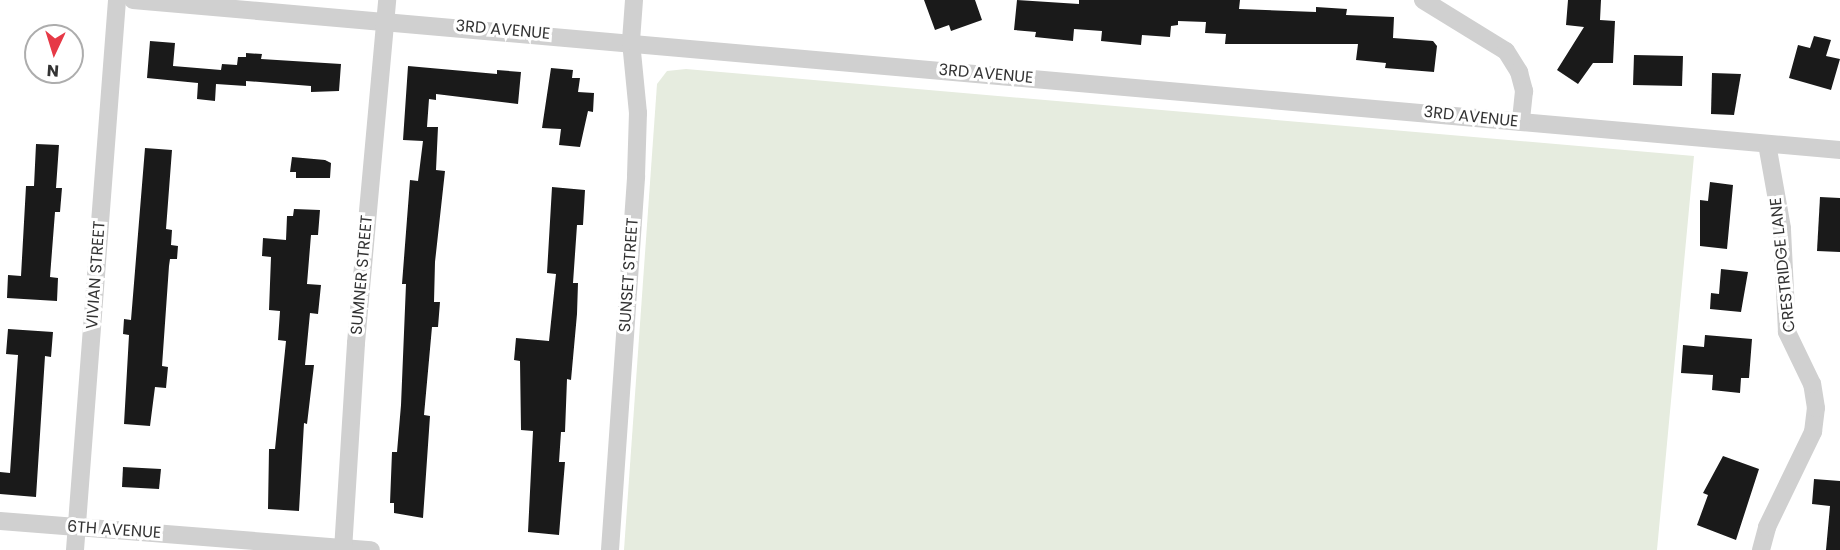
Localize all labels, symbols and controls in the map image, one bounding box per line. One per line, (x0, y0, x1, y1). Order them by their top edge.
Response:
street label: 3RD AVENUE (455, 16, 551, 44)
north arrow (24, 24, 84, 84)
text: N (46, 59, 60, 82)
street label: 3RD AVENUE (938, 60, 1034, 88)
street label: 3RD AVENUE (1423, 102, 1519, 132)
street label: CRESTRIDGE LANE (1766, 197, 1800, 333)
street label: SUMNER STREET (347, 214, 377, 336)
street label: SUNSET STREET (615, 217, 643, 333)
street label: VIVIAN STREET (83, 220, 109, 330)
street label: 6TH AVENUE (66, 517, 162, 543)

